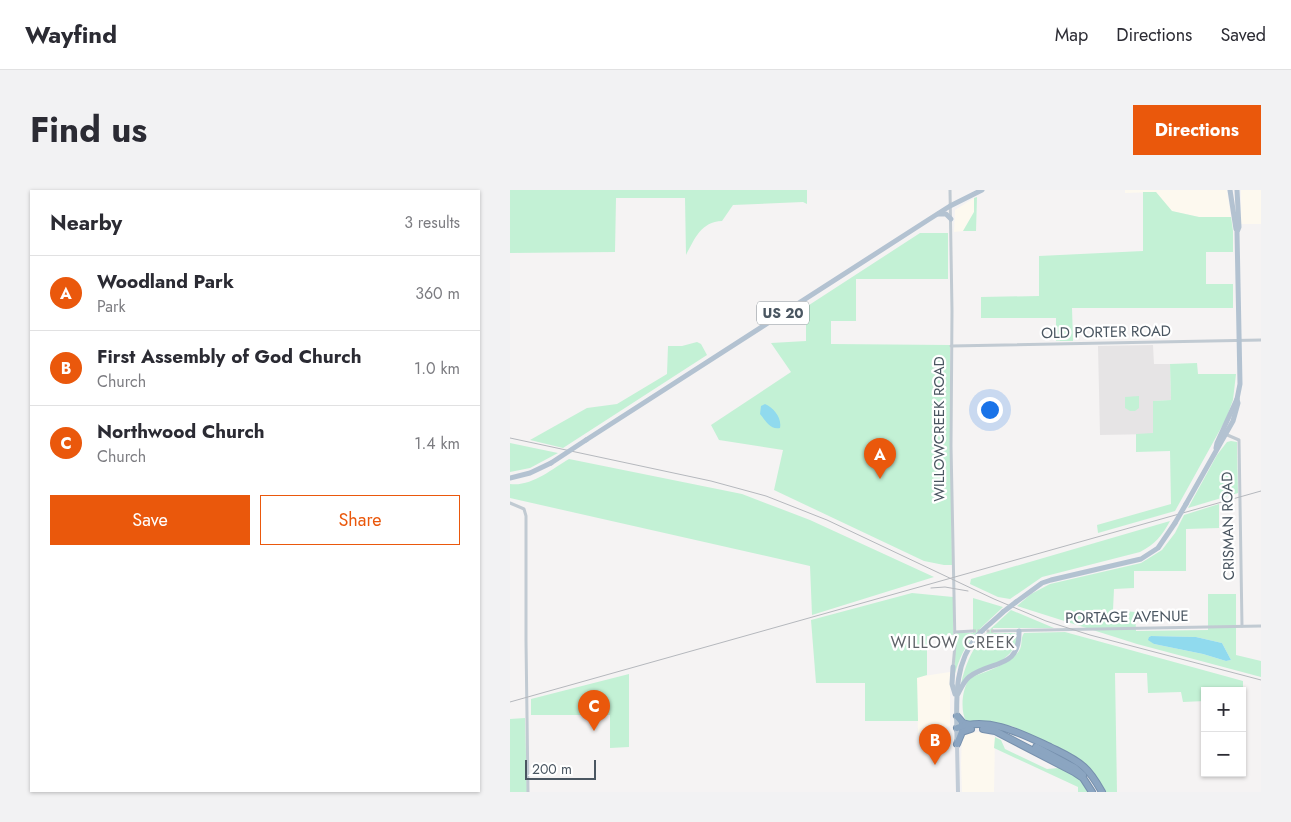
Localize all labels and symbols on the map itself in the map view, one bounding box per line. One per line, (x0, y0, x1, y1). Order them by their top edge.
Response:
road number: US 20 (757, 302, 809, 324)
street label: OLD PORTER ROAD (1041, 320, 1171, 344)
street label: WILLOWCREEK ROAD (928, 356, 950, 502)
your location (977, 397, 1003, 423)
pin: A (864, 438, 896, 479)
street label: CRISMAN ROAD (1216, 471, 1240, 581)
street label: PORTAGE AVENUE (1065, 605, 1189, 629)
district label: WILLOW CREEK (890, 631, 1016, 654)
pin: C (578, 690, 610, 731)
pin: B (919, 724, 951, 765)
scale bar (525, 757, 596, 780)

